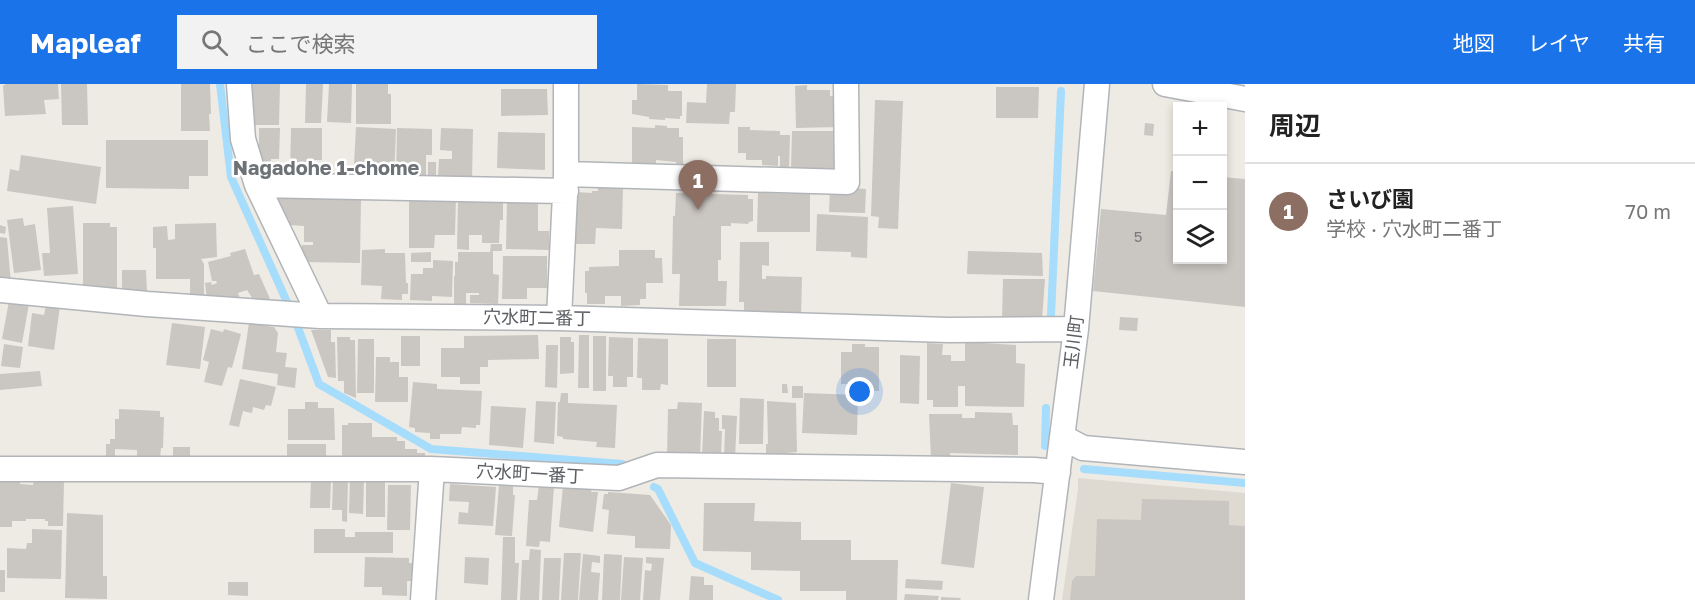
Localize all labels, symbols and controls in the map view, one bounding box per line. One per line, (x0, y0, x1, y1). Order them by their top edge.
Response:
search box (177, 15, 597, 69)
text: Mapleaf (30, 26, 141, 59)
icon: search (198, 26, 231, 59)
text: ここで検索 (246, 30, 356, 57)
text: 地図 (1453, 30, 1495, 56)
text: レイヤ (1528, 30, 1590, 56)
text: 共有 (1623, 30, 1665, 56)
map controls (1173, 102, 1227, 264)
button: + (1173, 102, 1227, 156)
text: 周辺 (1269, 110, 1321, 141)
district label: Nagadohe 1-chome (233, 155, 420, 179)
button: − (1173, 156, 1227, 210)
pin: 1 (678, 160, 718, 210)
text: さいび園 (1326, 185, 1414, 212)
text: 1 (1283, 199, 1294, 223)
text: 70 m (1625, 199, 1671, 223)
button: layers (1173, 210, 1227, 264)
text: 学校 · 穴水町二番丁 (1326, 216, 1502, 240)
house number: 5 (1134, 227, 1142, 245)
street label: 穴水町二番丁 (483, 305, 591, 329)
street label: 玉川町 (1059, 314, 1087, 370)
your location (845, 377, 874, 406)
street label: 穴水町一番丁 (476, 459, 585, 487)

